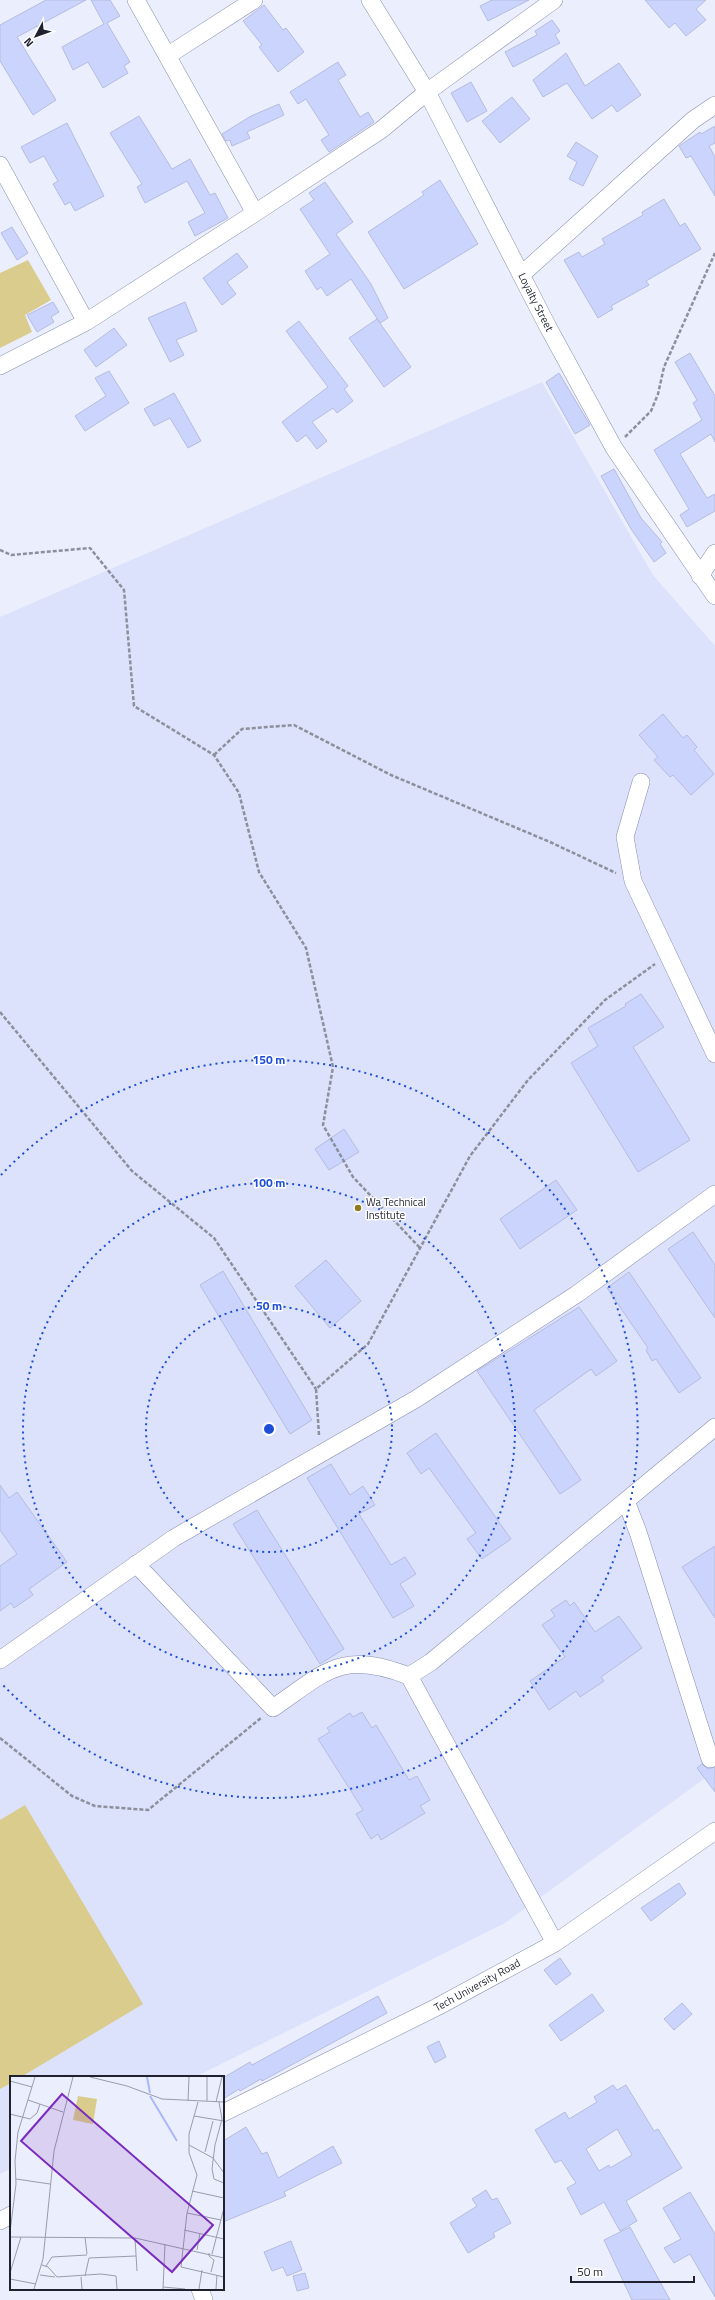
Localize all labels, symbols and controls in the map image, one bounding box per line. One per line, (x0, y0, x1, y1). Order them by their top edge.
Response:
north arrow (16, 16, 56, 56)
text: N (20, 34, 37, 51)
street label: Loyalty Street (514, 270, 558, 334)
text: 150 m (253, 1050, 285, 1069)
text: 100 m (253, 1173, 285, 1192)
place label: Wa Technical Institute (366, 1194, 426, 1223)
marker: Wa Technical Institute (353, 1203, 363, 1213)
text: 50 m (256, 1296, 282, 1315)
centre of rings (262, 1422, 276, 1436)
street label: Tech University Road (431, 1955, 523, 2015)
inset map (10, 2076, 224, 2290)
scale bar (571, 2258, 694, 2284)
text: 50 m (577, 2262, 603, 2281)

